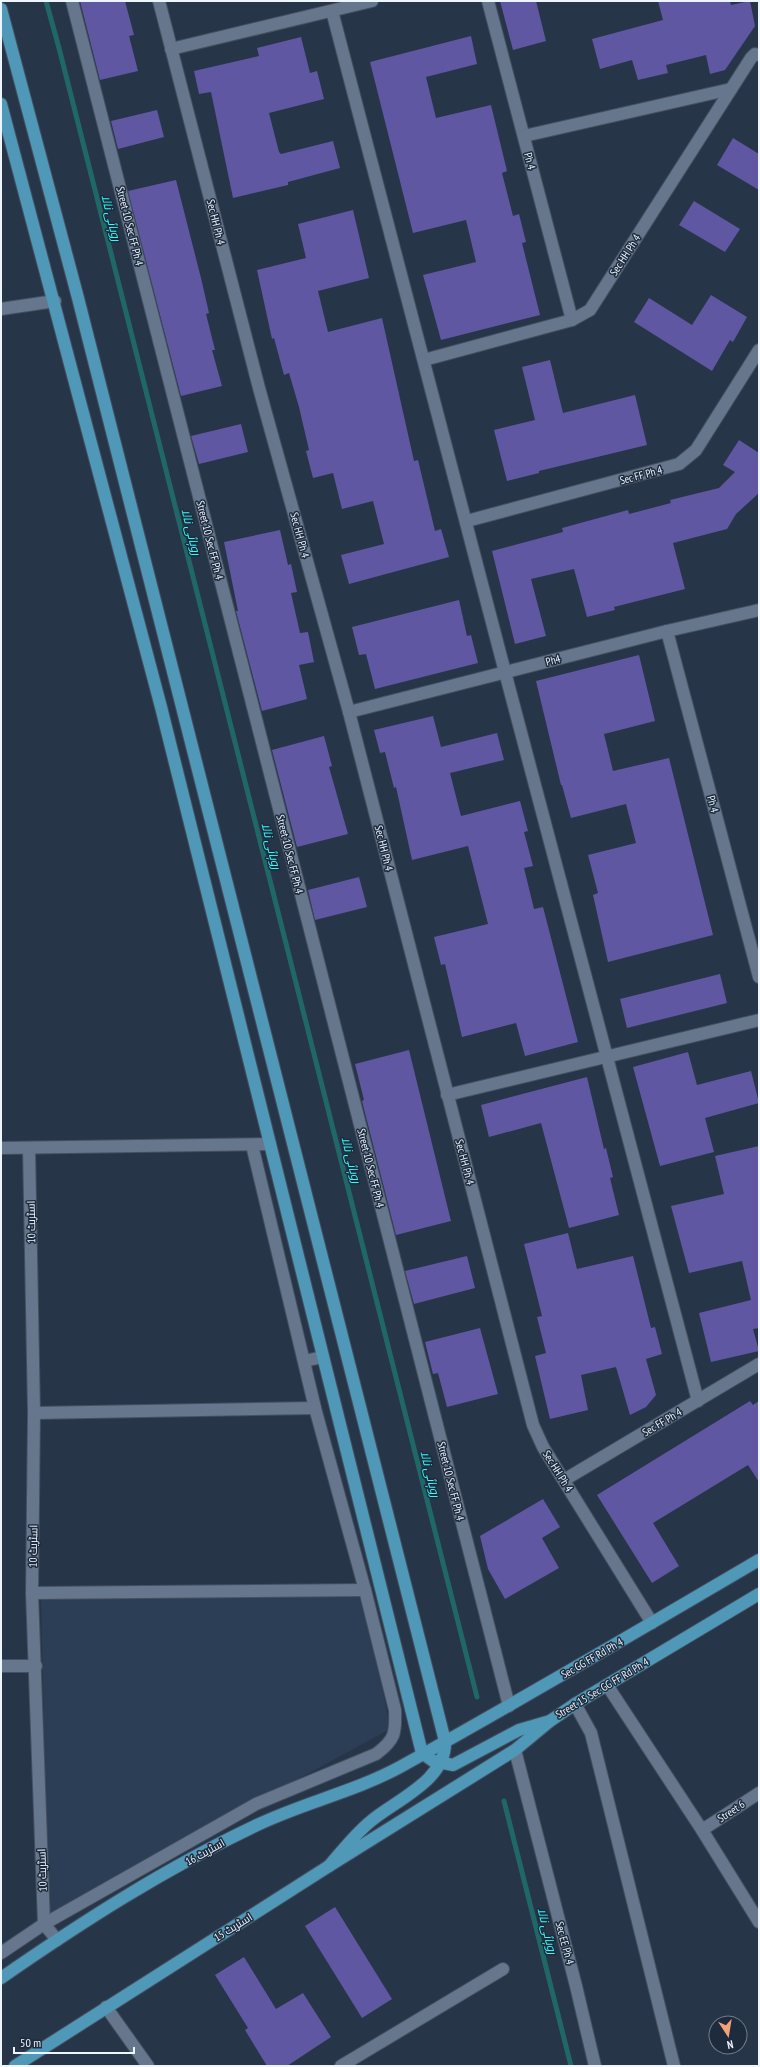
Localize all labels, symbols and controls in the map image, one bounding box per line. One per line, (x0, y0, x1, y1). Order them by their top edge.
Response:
street label: Ph 4 (521, 151, 539, 171)
street label: Street 10 Sec FF Ph 4 (113, 185, 147, 267)
water label: روہائی نالا (98, 193, 125, 244)
street label: Sec HH Ph 4 (204, 198, 228, 246)
street label: Sec HH Ph 4 (606, 232, 644, 278)
street label: Sec FF Ph 4 (618, 463, 664, 487)
street label: Street 10 Sec FF Ph 4 (193, 499, 227, 581)
water label: روہائی نالا (178, 507, 205, 558)
street label: Sec HH Ph 4 (287, 511, 313, 559)
street label: Ph4 (544, 651, 562, 669)
street label: Ph 4 (704, 794, 722, 814)
street label: Street 10 Sec FF Ph 4 (273, 813, 307, 895)
water label: روہائی نالا (258, 821, 285, 872)
street label: Sec HH Ph 4 (372, 824, 396, 872)
street label: Street 10 Sec FF Ph 4 (354, 1127, 388, 1209)
water label: روہائی نالا (338, 1135, 365, 1186)
street label: Sec HH Ph 4 (452, 1138, 478, 1186)
street label: اسٹریٹ 10 (24, 1200, 38, 1244)
street label: Sec FF Ph 4 (640, 1405, 684, 1439)
street label: Street 10 Sec FF Ph 4 (434, 1440, 468, 1522)
street label: Sec HH Ph 4 (540, 1448, 576, 1494)
water label: روہائی نالا (417, 1449, 444, 1500)
street label: اسٹریٹ 10 (26, 1524, 40, 1568)
street label: Sec GG FF Rd Ph 4 (559, 1635, 626, 1681)
street label: Street 15 Sec GG FF Rd Ph 4 (553, 1655, 651, 1721)
street label: Street 6 (715, 1797, 747, 1825)
street label: اسٹریٹ 16 (183, 1836, 227, 1868)
street label: اسٹریٹ 10 (34, 1848, 50, 1892)
water label: روہائی نالا (534, 1906, 561, 1957)
street label: اسٹریٹ 15 (211, 1910, 255, 1944)
street label: Sec EE Ph 4 (553, 1920, 577, 1966)
north arrow (708, 2015, 748, 2055)
scale bar (14, 2029, 134, 2055)
text: 50 m (20, 2035, 41, 2050)
text: N (726, 2037, 734, 2052)

